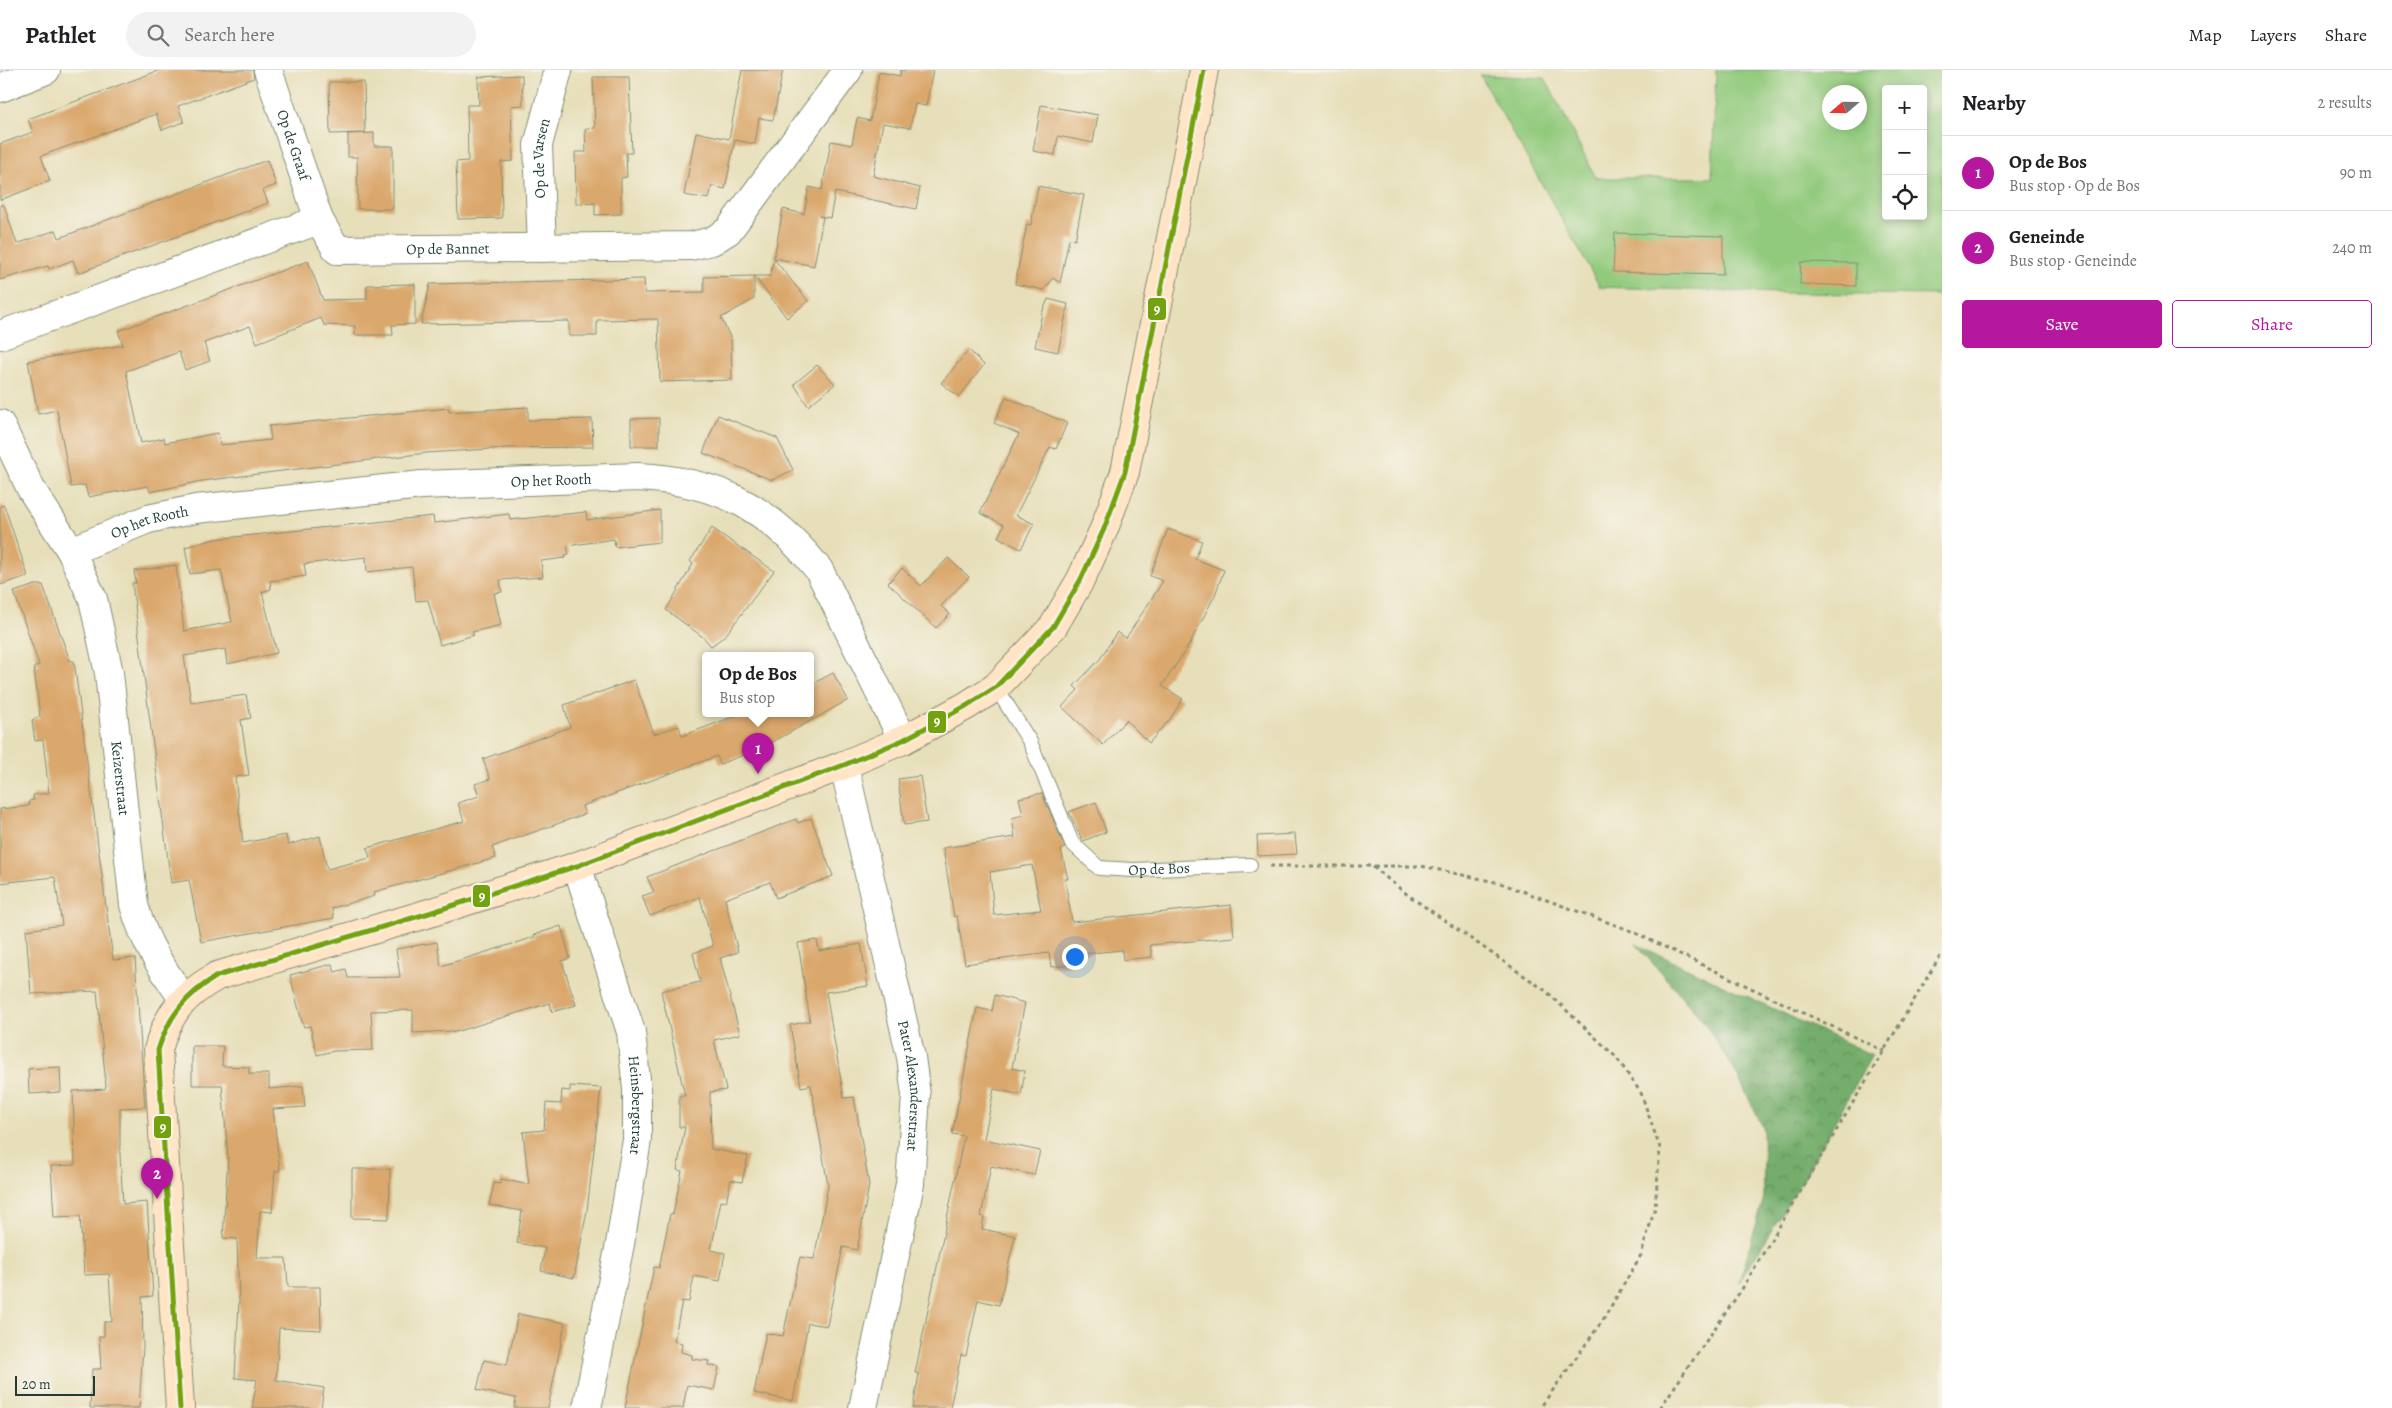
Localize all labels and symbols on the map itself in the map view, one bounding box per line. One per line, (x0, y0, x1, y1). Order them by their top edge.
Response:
north arrow (1822, 85, 1867, 130)
street label: Op de Graaf (272, 107, 315, 185)
street label: Op de Varsen (528, 116, 555, 199)
street label: Op de Bannet (406, 238, 490, 259)
line badge: 9 (1147, 297, 1167, 321)
text: 9 (1154, 300, 1161, 319)
street label: Op het Rooth (511, 469, 592, 492)
street label: Op het Rooth (107, 501, 190, 543)
line badge: 9 (927, 710, 947, 734)
text: 9 (934, 712, 941, 731)
pin: 1 (742, 733, 774, 774)
street label: Keizerstraat (106, 740, 134, 816)
street label: Op de Bos (1128, 858, 1190, 880)
line badge: 9 (472, 884, 491, 908)
text: 9 (479, 887, 486, 906)
your location (1062, 944, 1088, 970)
street label: Pater Alexanderstraat (893, 1018, 926, 1152)
street label: Heinsbergstraat (624, 1055, 647, 1156)
line badge: 9 (153, 1115, 172, 1139)
text: 9 (160, 1118, 167, 1137)
pin: 2 (141, 1158, 173, 1199)
scale bar (15, 1373, 95, 1396)

